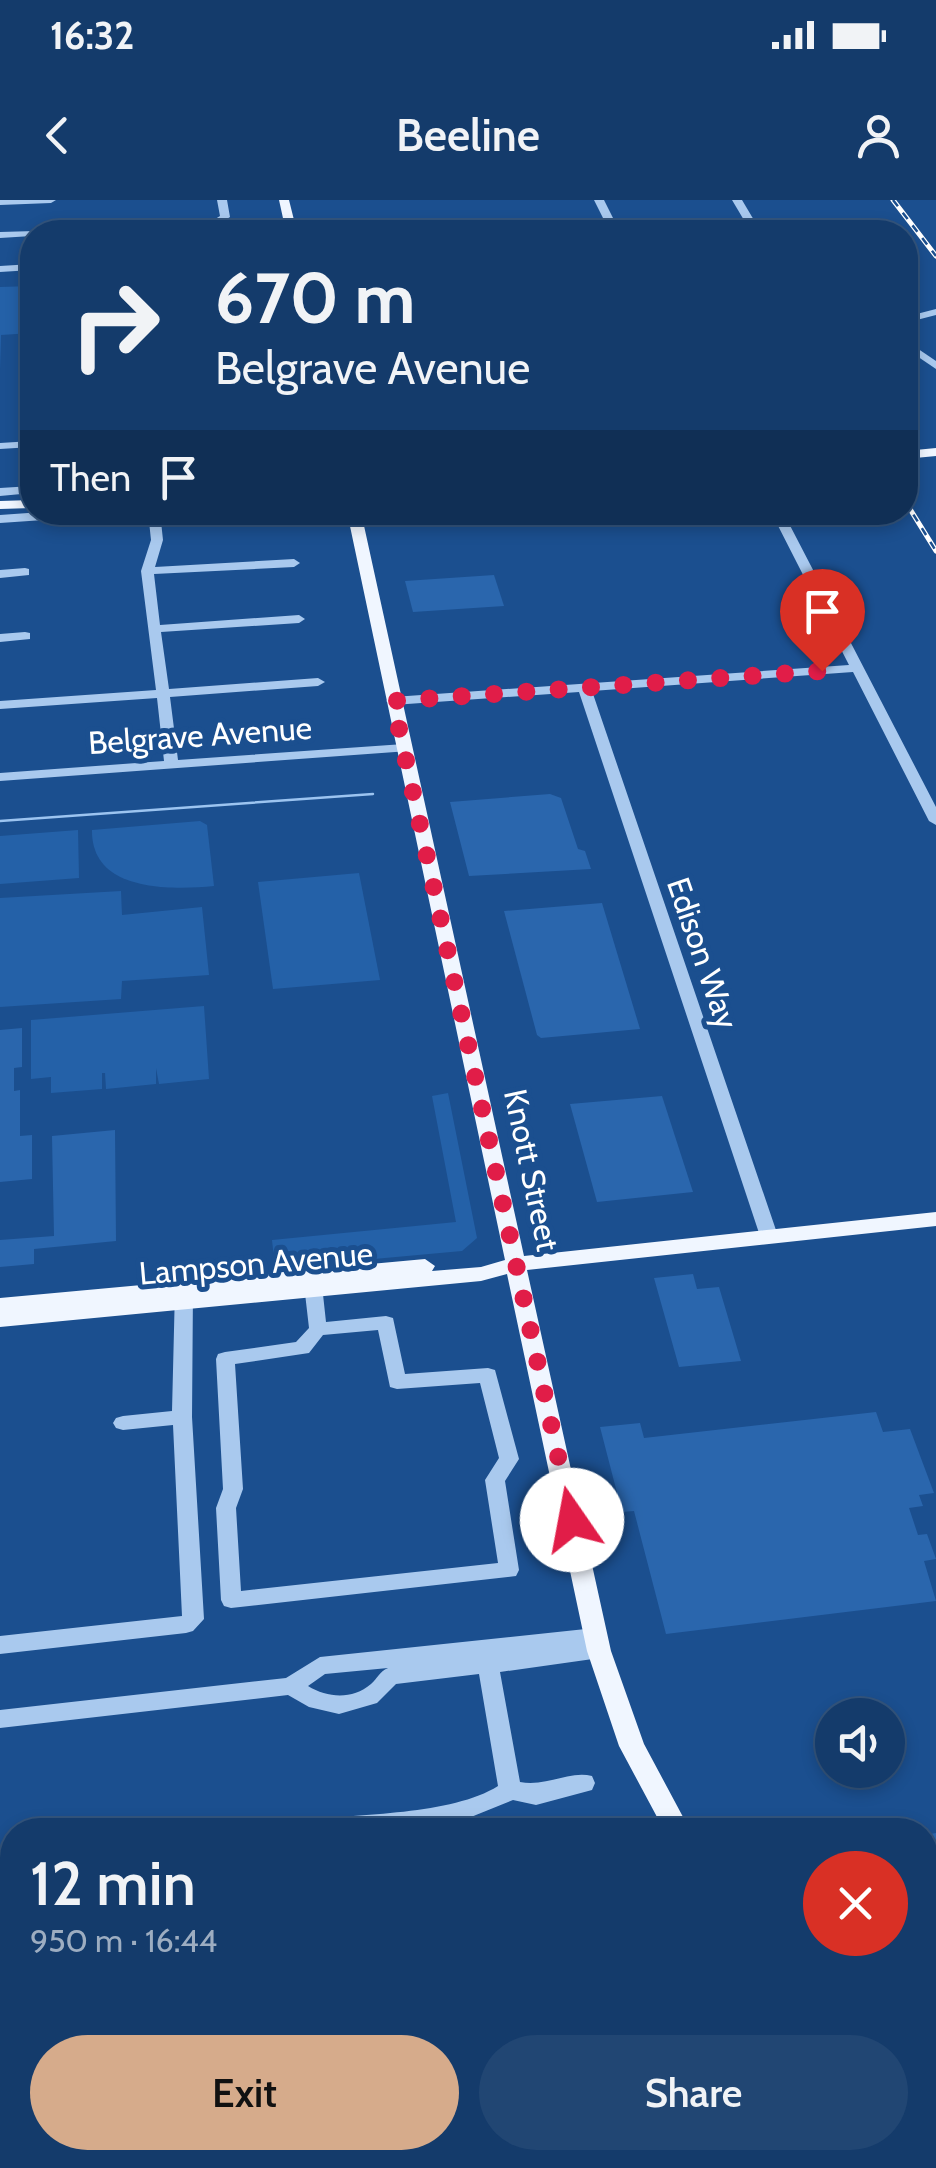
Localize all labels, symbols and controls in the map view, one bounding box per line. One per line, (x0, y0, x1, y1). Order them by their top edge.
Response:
text: 16:32 (50, 12, 134, 59)
icon: back (30, 108, 85, 163)
text: Beeline (396, 108, 540, 162)
icon: person (851, 108, 906, 163)
text: 670 m (215, 255, 415, 341)
icon: right (50, 260, 180, 390)
text: Belgrave Avenue (215, 341, 530, 395)
icon: arrive (151, 450, 206, 505)
text: Then (50, 454, 131, 501)
pin (780, 569, 865, 672)
icon: arrive (795, 584, 850, 639)
street label: Belgrave Avenue (87, 708, 313, 762)
street label: Edison Way (659, 872, 747, 1034)
street label: Knott Street (496, 1086, 568, 1255)
street label: Lampson Avenue (137, 1233, 375, 1293)
position arrow (520, 1468, 624, 1572)
map controls (815, 1698, 905, 1788)
button: sound (815, 1698, 905, 1788)
text: 12 min (30, 1847, 196, 1920)
button: close (803, 1851, 908, 1956)
text: 950 m · 16:44 (30, 1921, 217, 1960)
button: Exit (30, 2035, 459, 2150)
button: Share (479, 2035, 908, 2150)

